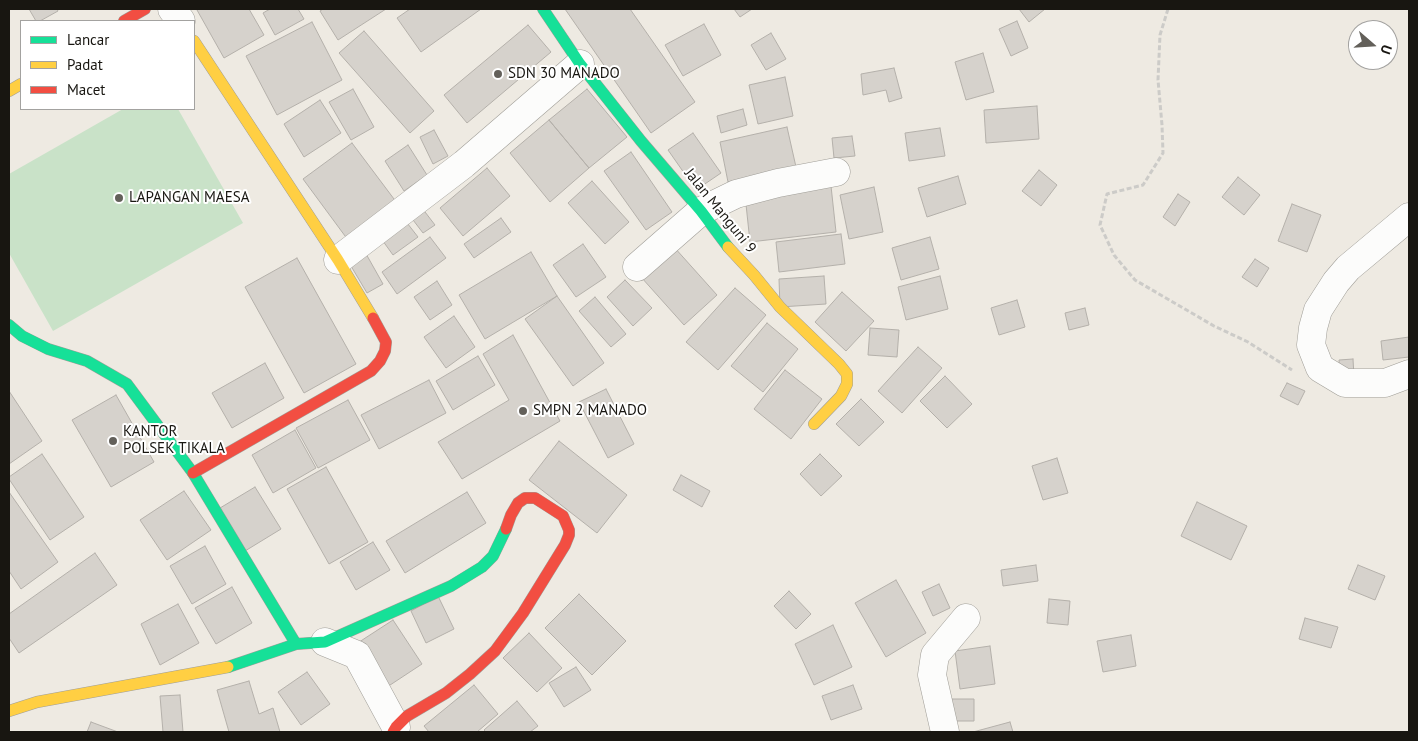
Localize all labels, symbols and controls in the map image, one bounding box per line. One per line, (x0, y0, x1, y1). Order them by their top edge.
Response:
legend (20, 20, 195, 110)
north arrow (1348, 20, 1398, 70)
text: Lancar (67, 30, 109, 49)
text: U (1376, 42, 1396, 57)
text: Padat (67, 55, 103, 74)
place label: SDN 30 MANADO (508, 65, 620, 83)
marker: SDN 30 MANADO (492, 68, 504, 80)
text: Macet (67, 80, 105, 99)
street label: Jalan Manguni 9 (680, 165, 760, 257)
place label: LAPANGAN MAESA (129, 189, 249, 207)
marker: LAPANGAN MAESA (113, 192, 125, 204)
place label: SMPN 2 MANADO (533, 402, 647, 420)
marker: SMPN 2 MANADO (517, 405, 529, 417)
place label: KANTOR POLSEK TIKALA (123, 423, 225, 458)
marker: KANTOR POLSEK TIKALA (107, 435, 119, 447)

